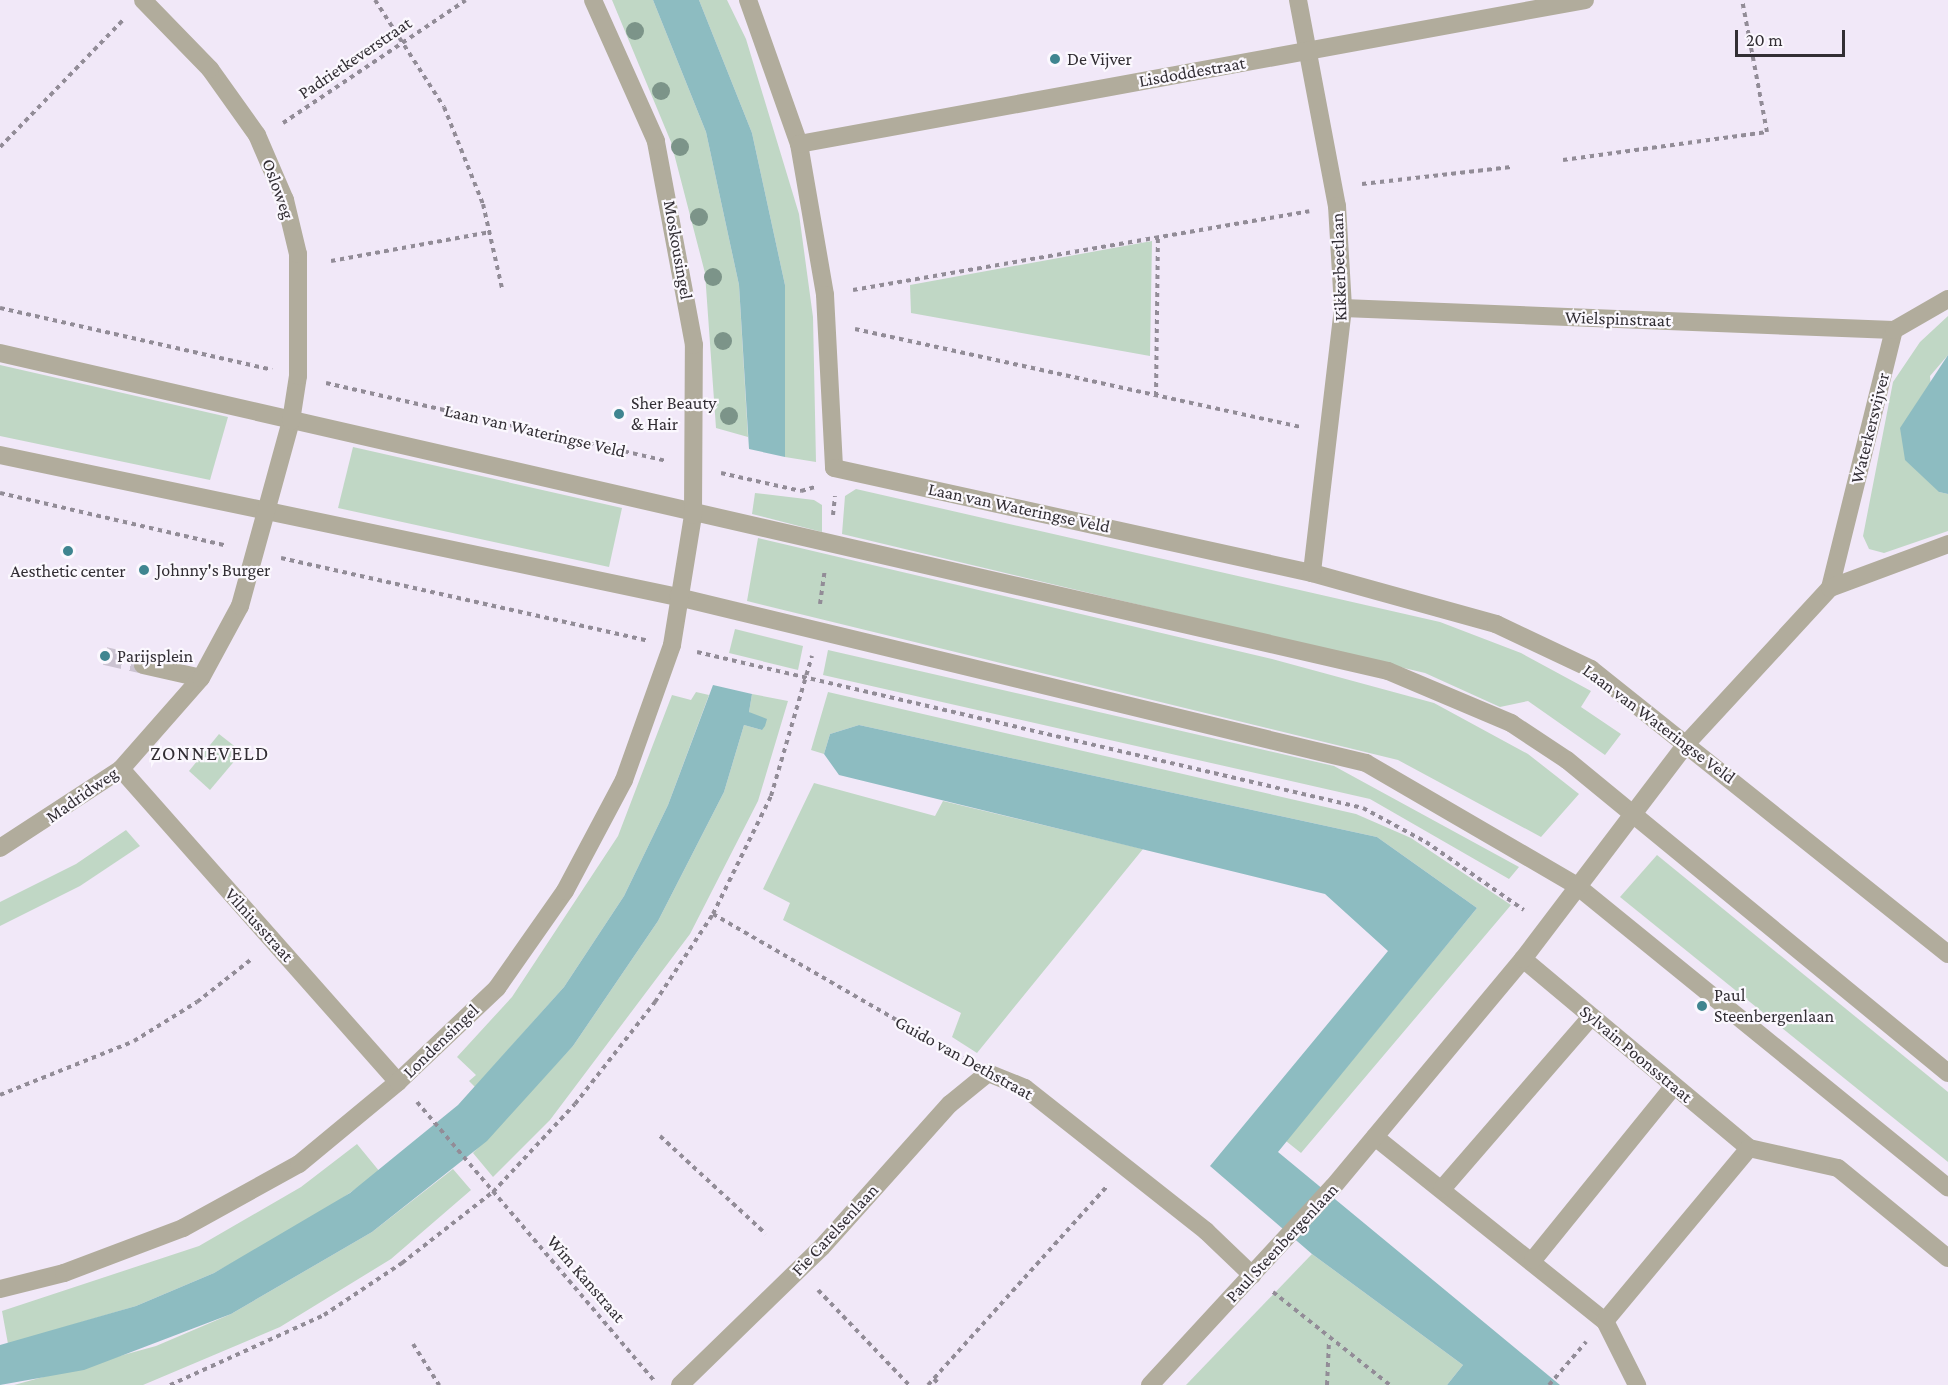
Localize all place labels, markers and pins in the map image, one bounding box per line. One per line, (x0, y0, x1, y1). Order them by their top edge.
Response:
place label: De Vijver (1067, 48, 1132, 70)
marker: De Vijver (1048, 52, 1062, 66)
place label: Sher Beauty & Hair (631, 393, 717, 436)
marker: Sher Beauty & Hair (612, 407, 626, 421)
marker: Aesthetic center (61, 544, 75, 558)
place label: Johnny's Burger (156, 559, 270, 581)
place label: Aesthetic center (10, 560, 126, 582)
marker: Johnny's Burger (137, 563, 151, 577)
place label: Parijsplein (117, 645, 193, 667)
marker: Parijsplein (98, 649, 112, 663)
place label: Paul Steenbergenlaan (1714, 985, 1834, 1028)
marker: Paul Steenbergenlaan (1695, 999, 1709, 1013)

